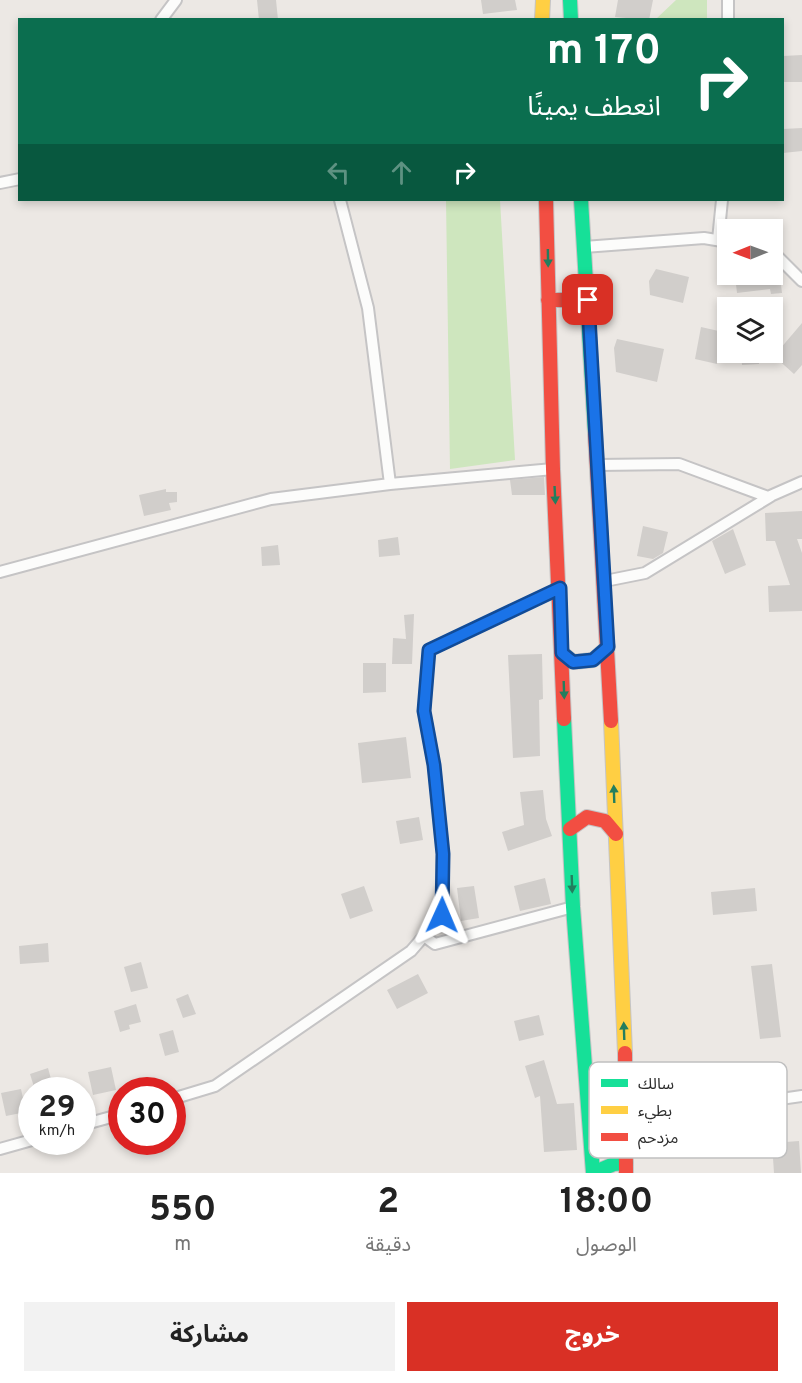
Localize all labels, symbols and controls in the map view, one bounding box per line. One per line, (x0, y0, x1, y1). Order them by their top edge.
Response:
text: 170 m (547, 26, 661, 79)
icon: right (682, 42, 760, 120)
text: انعطف يمينًا (527, 91, 661, 125)
icon: left (322, 156, 355, 189)
icon: ahead (385, 156, 418, 189)
icon: right (448, 156, 481, 189)
north arrow (717, 219, 783, 285)
map controls (717, 219, 783, 363)
one-way arrow (544, 248, 553, 267)
pin (562, 274, 613, 325)
icon: arrive (571, 283, 604, 316)
button: layers (717, 297, 783, 363)
one-way arrow (550, 485, 559, 504)
one-way arrow (559, 680, 568, 699)
one-way arrow (610, 784, 619, 803)
one-way arrow (568, 875, 577, 894)
position arrow (410, 883, 474, 947)
one-way arrow (620, 1021, 629, 1040)
legend (589, 1062, 787, 1158)
text: سالك (638, 1075, 674, 1095)
speed limit sign: 30 (108, 1077, 186, 1155)
text: 29 (39, 1090, 75, 1127)
text: بطيء (638, 1102, 672, 1123)
text: km/h (39, 1122, 75, 1141)
text: مزدحم (638, 1129, 678, 1150)
text: 2 (377, 1180, 399, 1226)
text: 18:00 (560, 1180, 653, 1226)
text: 550 (149, 1188, 217, 1234)
text: m (174, 1232, 191, 1258)
text: دقيقة (365, 1233, 411, 1259)
text: الوصول (576, 1233, 637, 1259)
button: مشاركة (24, 1302, 395, 1371)
button: خروج (407, 1302, 778, 1371)

